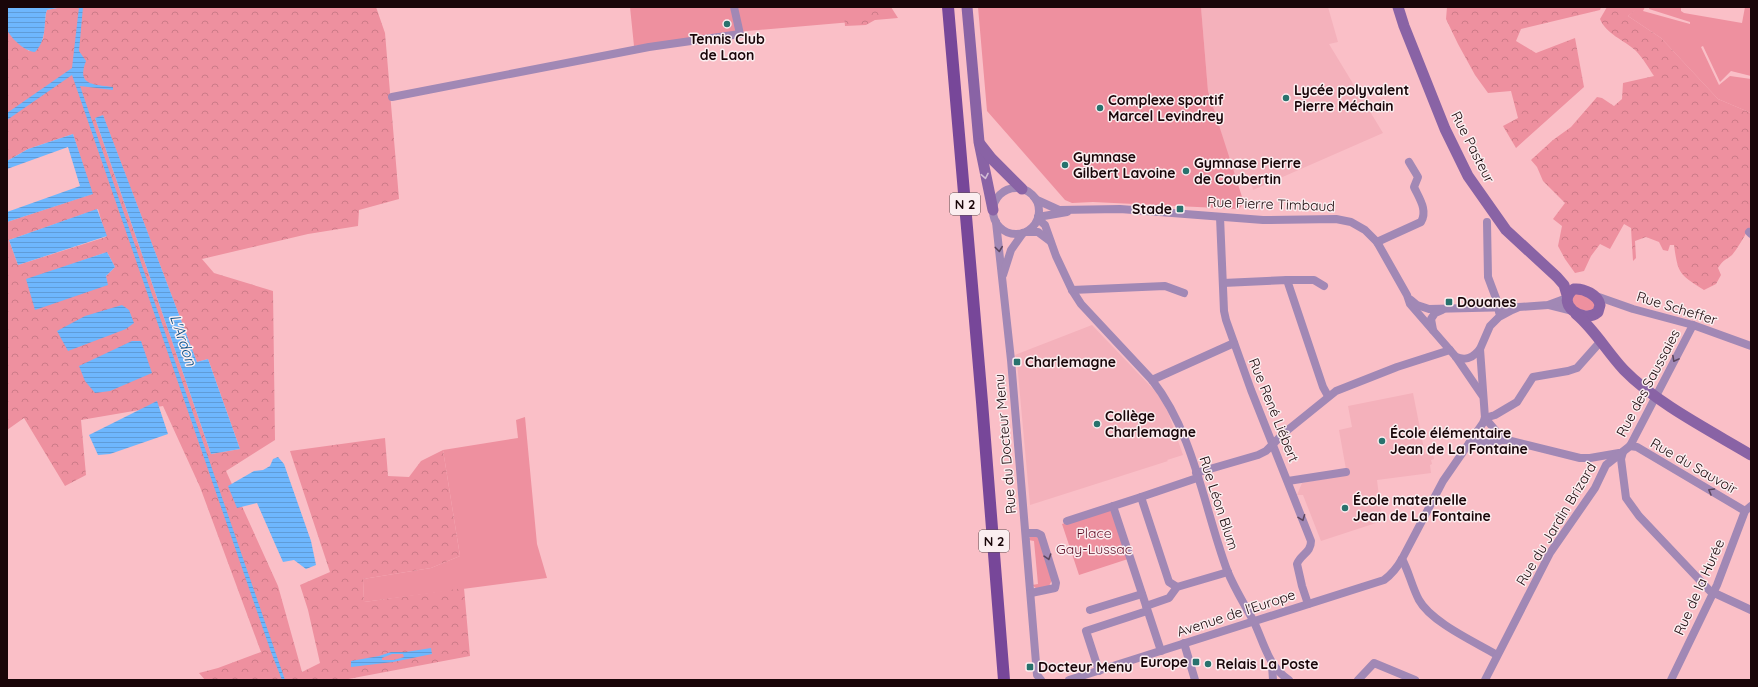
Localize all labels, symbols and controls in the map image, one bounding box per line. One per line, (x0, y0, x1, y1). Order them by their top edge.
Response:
marker: Tennis Club de Laon (722, 19, 732, 29)
place label: Tennis Club de Laon (689, 30, 765, 64)
place label: Lycée polyvalent Pierre Méchain (1294, 81, 1410, 115)
place label: Complexe sportif Marcel Levindrey (1108, 91, 1224, 125)
marker: Lycée polyvalent Pierre Méchain (1281, 93, 1291, 103)
marker: Complexe sportif Marcel Levindrey (1095, 103, 1105, 113)
street label: Rue Pasteur (1447, 108, 1499, 186)
place label: Gymnase Gilbert Lavoine (1073, 148, 1176, 182)
place label: Gymnase Pierre de Coubertin (1194, 154, 1301, 188)
marker: Gymnase Gilbert Lavoine (1060, 160, 1070, 170)
marker: Gymnase Pierre de Coubertin (1181, 166, 1191, 176)
one-way arrow (981, 173, 989, 180)
road number: N 2 (950, 193, 980, 215)
street label: Rue Pierre Timbaud (1207, 193, 1335, 215)
place label: Stade (1132, 200, 1172, 218)
marker: Stade (1175, 204, 1185, 214)
one-way arrow (994, 246, 1003, 252)
street label: Rue Scheffer (1635, 287, 1720, 329)
place label: Douanes (1457, 293, 1516, 311)
marker: Douanes (1444, 297, 1454, 307)
water label: L'Ardon (166, 312, 201, 368)
street label: Rue des Saussaies (1612, 326, 1684, 440)
place label: Charlemagne (1025, 353, 1116, 371)
street label: Rue René Liébert (1245, 355, 1303, 465)
one-way arrow (1672, 355, 1680, 363)
marker: Charlemagne (1012, 357, 1022, 367)
street label: Rue du Docteur Menu (990, 373, 1020, 515)
place label: Collège Charlemagne (1105, 407, 1196, 441)
marker: Collège Charlemagne (1092, 419, 1102, 429)
place label: École élémentaire Jean de La Fontaine (1390, 424, 1528, 458)
street label: Rue du Sauvoir (1647, 434, 1741, 499)
marker: École élémentaire Jean de La Fontaine (1377, 436, 1387, 446)
street label: Rue Léon Blum (1195, 454, 1243, 552)
street label: Rue du Jardin Brizard (1512, 459, 1600, 589)
one-way arrow (1708, 489, 1715, 496)
place label: École maternelle Jean de La Fontaine (1353, 491, 1491, 525)
marker: École maternelle Jean de La Fontaine (1340, 503, 1350, 513)
one-way arrow (1298, 514, 1306, 521)
park label: Place Gay-Lussac (1056, 524, 1132, 558)
road number: N 2 (979, 530, 1009, 552)
street label: Rue de la Hurée (1670, 536, 1728, 638)
one-way arrow (1043, 554, 1052, 561)
street label: Avenue de l'Europe (1174, 585, 1298, 641)
place label: Europe (1140, 653, 1188, 671)
place label: Relais La Poste (1216, 655, 1319, 673)
marker: Europe (1191, 657, 1201, 667)
place label: Docteur Menu (1038, 658, 1133, 676)
marker: Relais La Poste (1203, 659, 1213, 669)
marker: Docteur Menu (1025, 662, 1035, 672)

